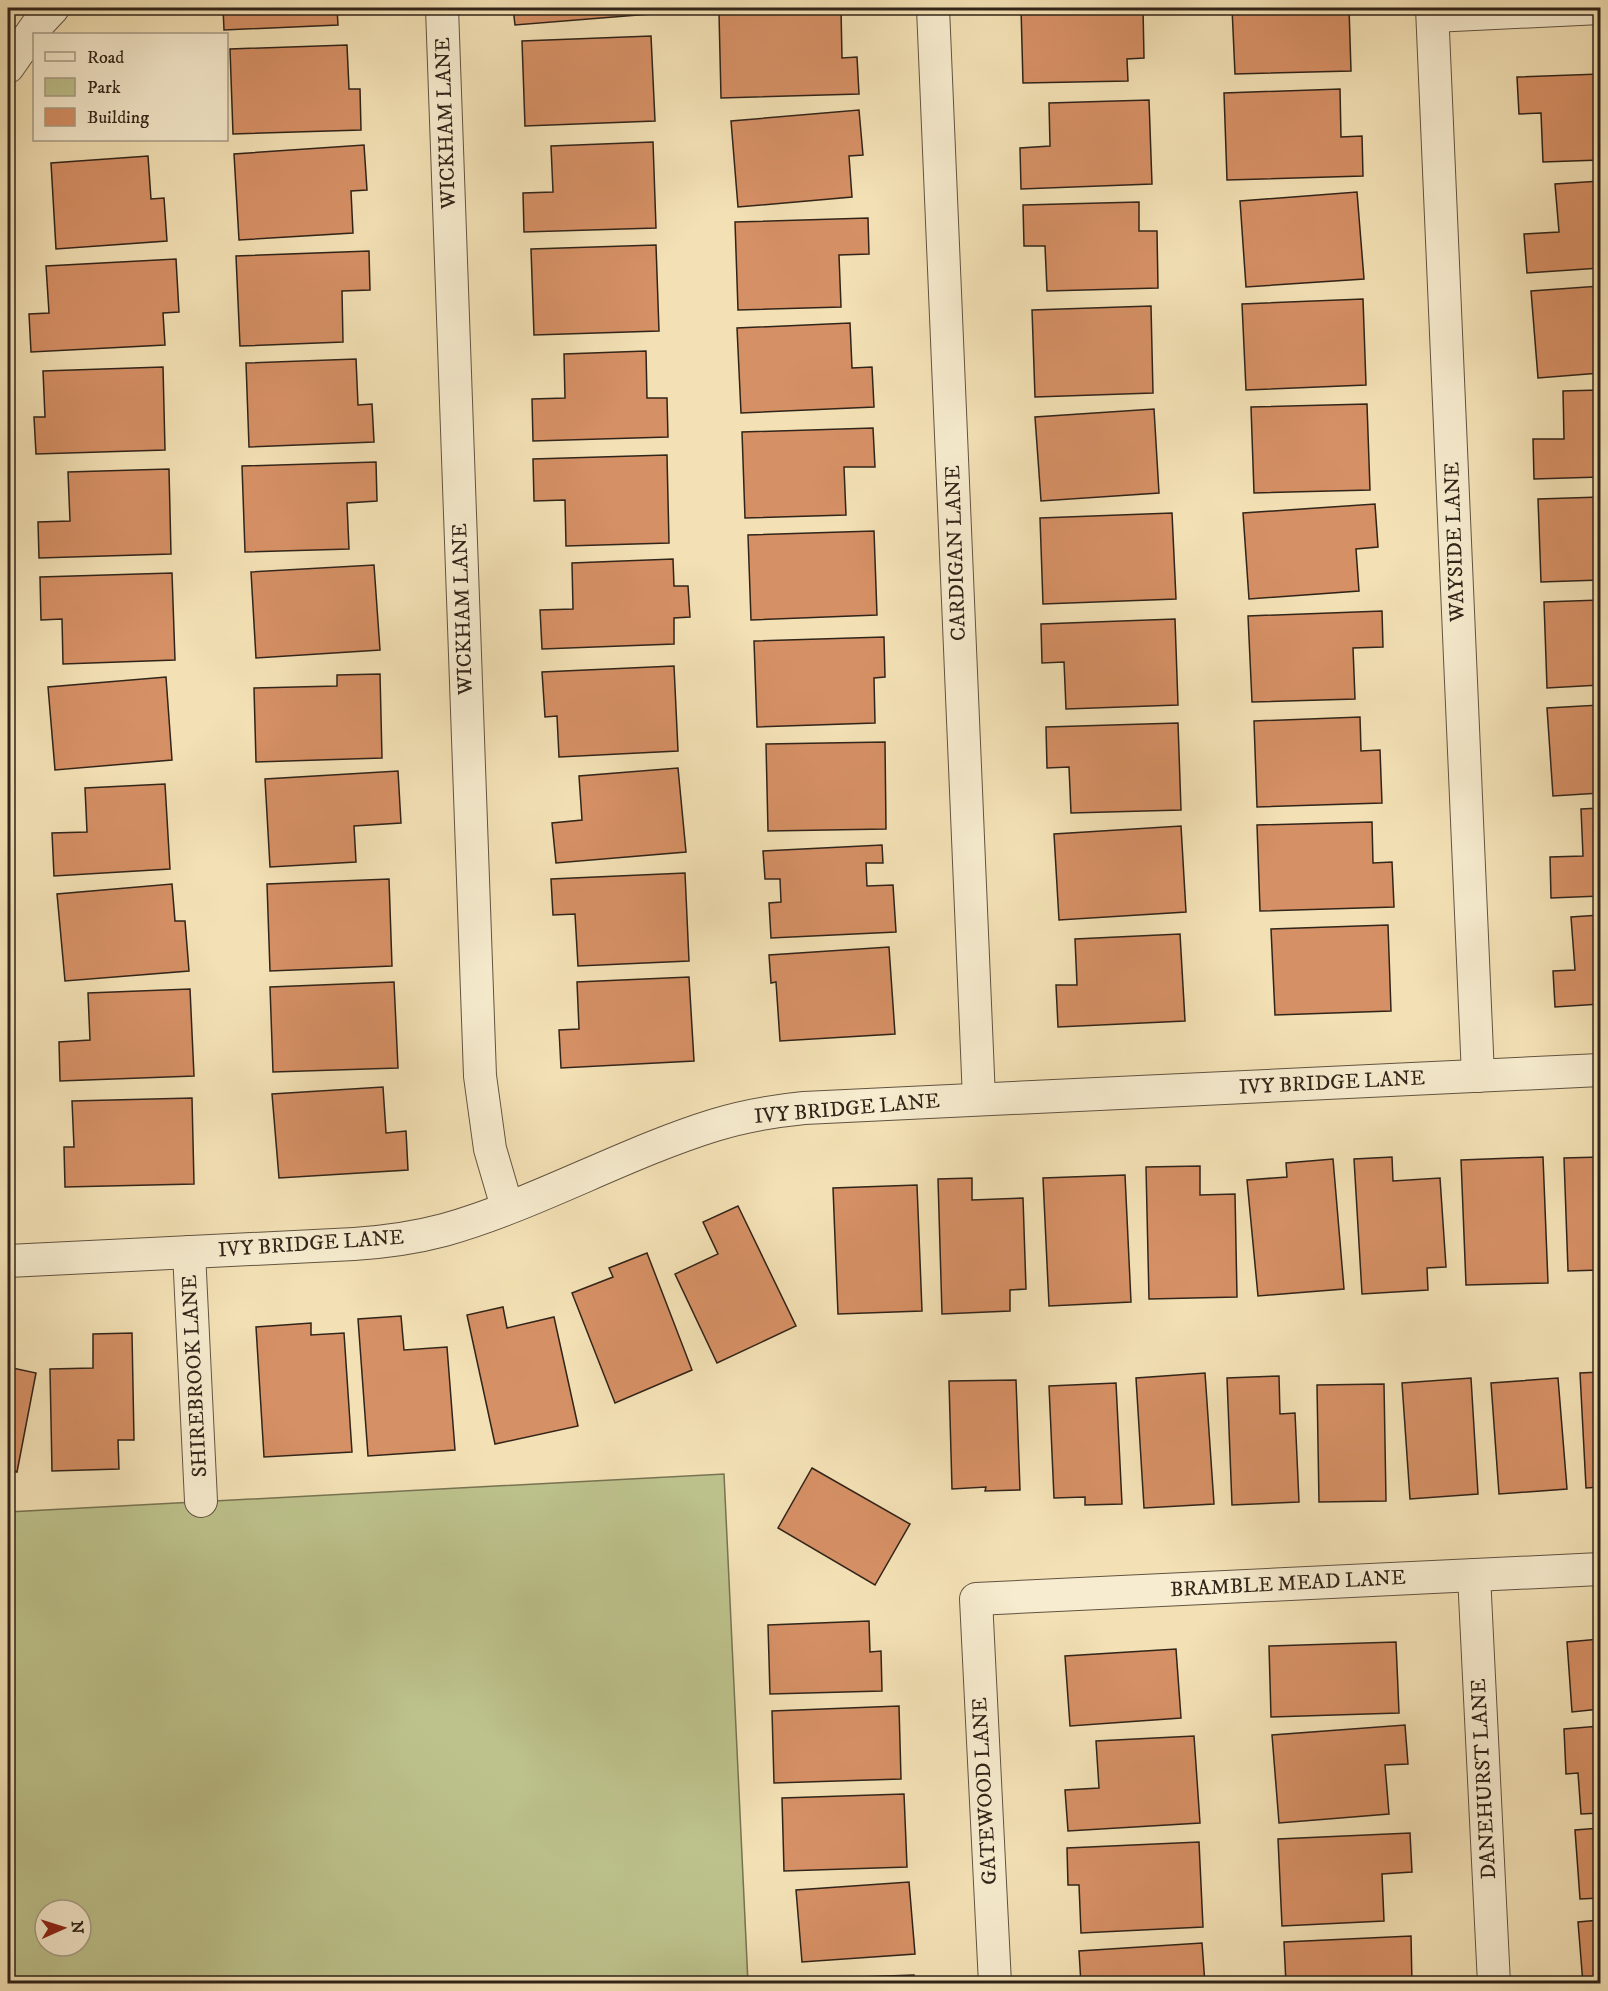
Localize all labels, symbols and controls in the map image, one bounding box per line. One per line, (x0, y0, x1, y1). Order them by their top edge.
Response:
legend (33, 33, 228, 141)
street label: WICKHAM LANE (430, 36, 462, 210)
text: Road (87, 47, 124, 69)
text: Park (87, 77, 121, 99)
text: Building (87, 107, 149, 129)
street label: WAYSIDE LANE (1439, 461, 1471, 623)
street label: CARDIGAN LANE (940, 465, 972, 641)
street label: WICKHAM LANE (447, 522, 479, 696)
street label: IVY BRIDGE LANE (1238, 1065, 1426, 1101)
street label: IVY BRIDGE LANE (753, 1088, 941, 1130)
street label: IVY BRIDGE LANE (217, 1225, 405, 1263)
street label: SHIREBROOK LANE (177, 1274, 213, 1478)
street label: BRAMBLE MEAD LANE (1170, 1565, 1407, 1603)
street label: DANEHURST LANE (1466, 1678, 1502, 1880)
street label: GATEWOOD LANE (967, 1696, 1003, 1885)
north arrow (33, 1898, 93, 1958)
text: N (67, 1920, 87, 1934)

